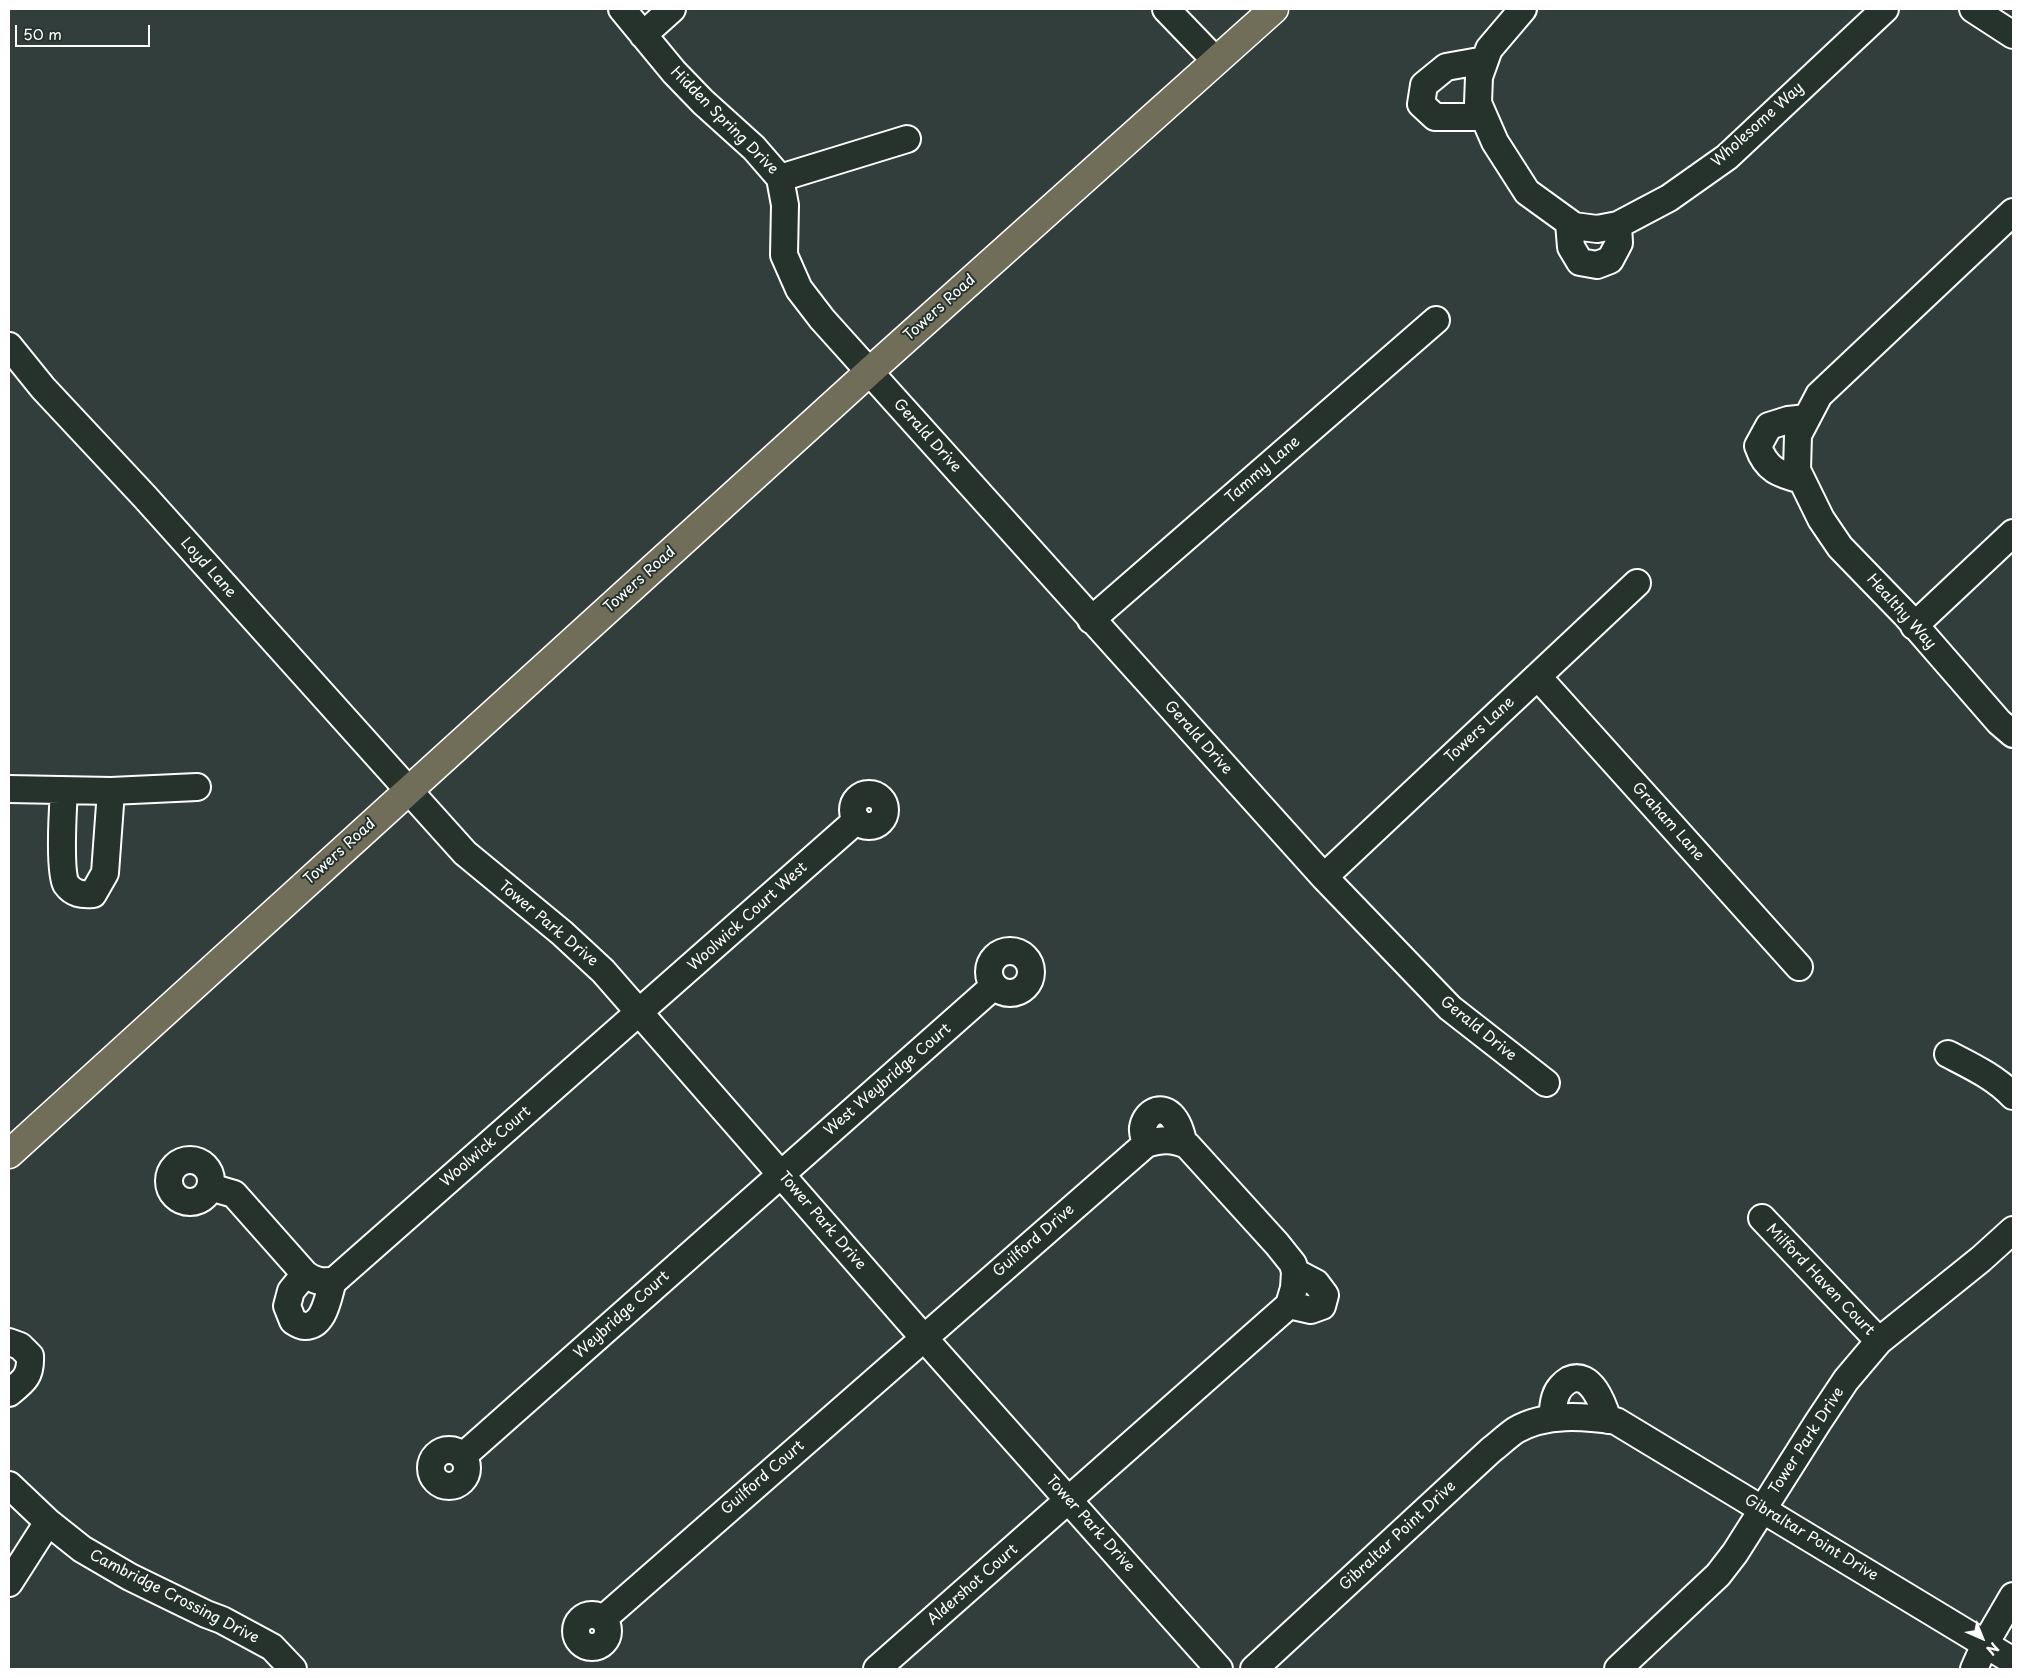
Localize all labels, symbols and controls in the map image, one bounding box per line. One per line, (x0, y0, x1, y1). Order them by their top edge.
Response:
scale bar (18, 15, 152, 47)
text: 50 m (23, 22, 62, 45)
street label: Hidden Spring Drive (666, 63, 782, 179)
street label: Wholesome Way (1708, 79, 1808, 171)
street label: Towers Road (901, 271, 979, 345)
street label: Gerald Drive (889, 396, 965, 476)
street label: Tammy Lane (1222, 433, 1304, 507)
street label: Loyd Lane (176, 534, 240, 602)
street label: Towers Road (601, 543, 679, 617)
street label: Healthy Way (1863, 571, 1939, 653)
street label: Towers Lane (1441, 693, 1519, 767)
street label: Gerald Drive (1160, 698, 1236, 778)
street label: Graham Lane (1628, 779, 1708, 865)
street label: Towers Road (301, 815, 379, 889)
street label: Woolwick Court West (685, 859, 811, 975)
street label: Tower Park Drive (495, 877, 601, 971)
street label: Gerald Drive (1436, 993, 1520, 1065)
street label: West Weybridge Court (821, 1020, 955, 1140)
street label: Woolwick Court (437, 1103, 535, 1191)
street label: Tower Park Drive (775, 1168, 869, 1274)
street label: Guilford Drive (990, 1201, 1078, 1281)
street label: Milford Haven Court (1762, 1220, 1878, 1340)
street label: Weybridge Court (571, 1267, 673, 1363)
street label: Tower Park Drive (1766, 1384, 1848, 1498)
street label: Guilford Court (718, 1437, 808, 1519)
street label: Tower Park Drive (1042, 1472, 1138, 1576)
street label: Gibraltar Point Drive (1336, 1477, 1460, 1595)
street label: Gibraltar Point Drive (1741, 1491, 1881, 1585)
street label: Aldershot Court (924, 1541, 1022, 1629)
street label: Cambridge Crossing Drive (86, 1546, 262, 1648)
north arrow (1957, 1613, 2007, 1663)
text: N (1981, 1638, 2004, 1661)

